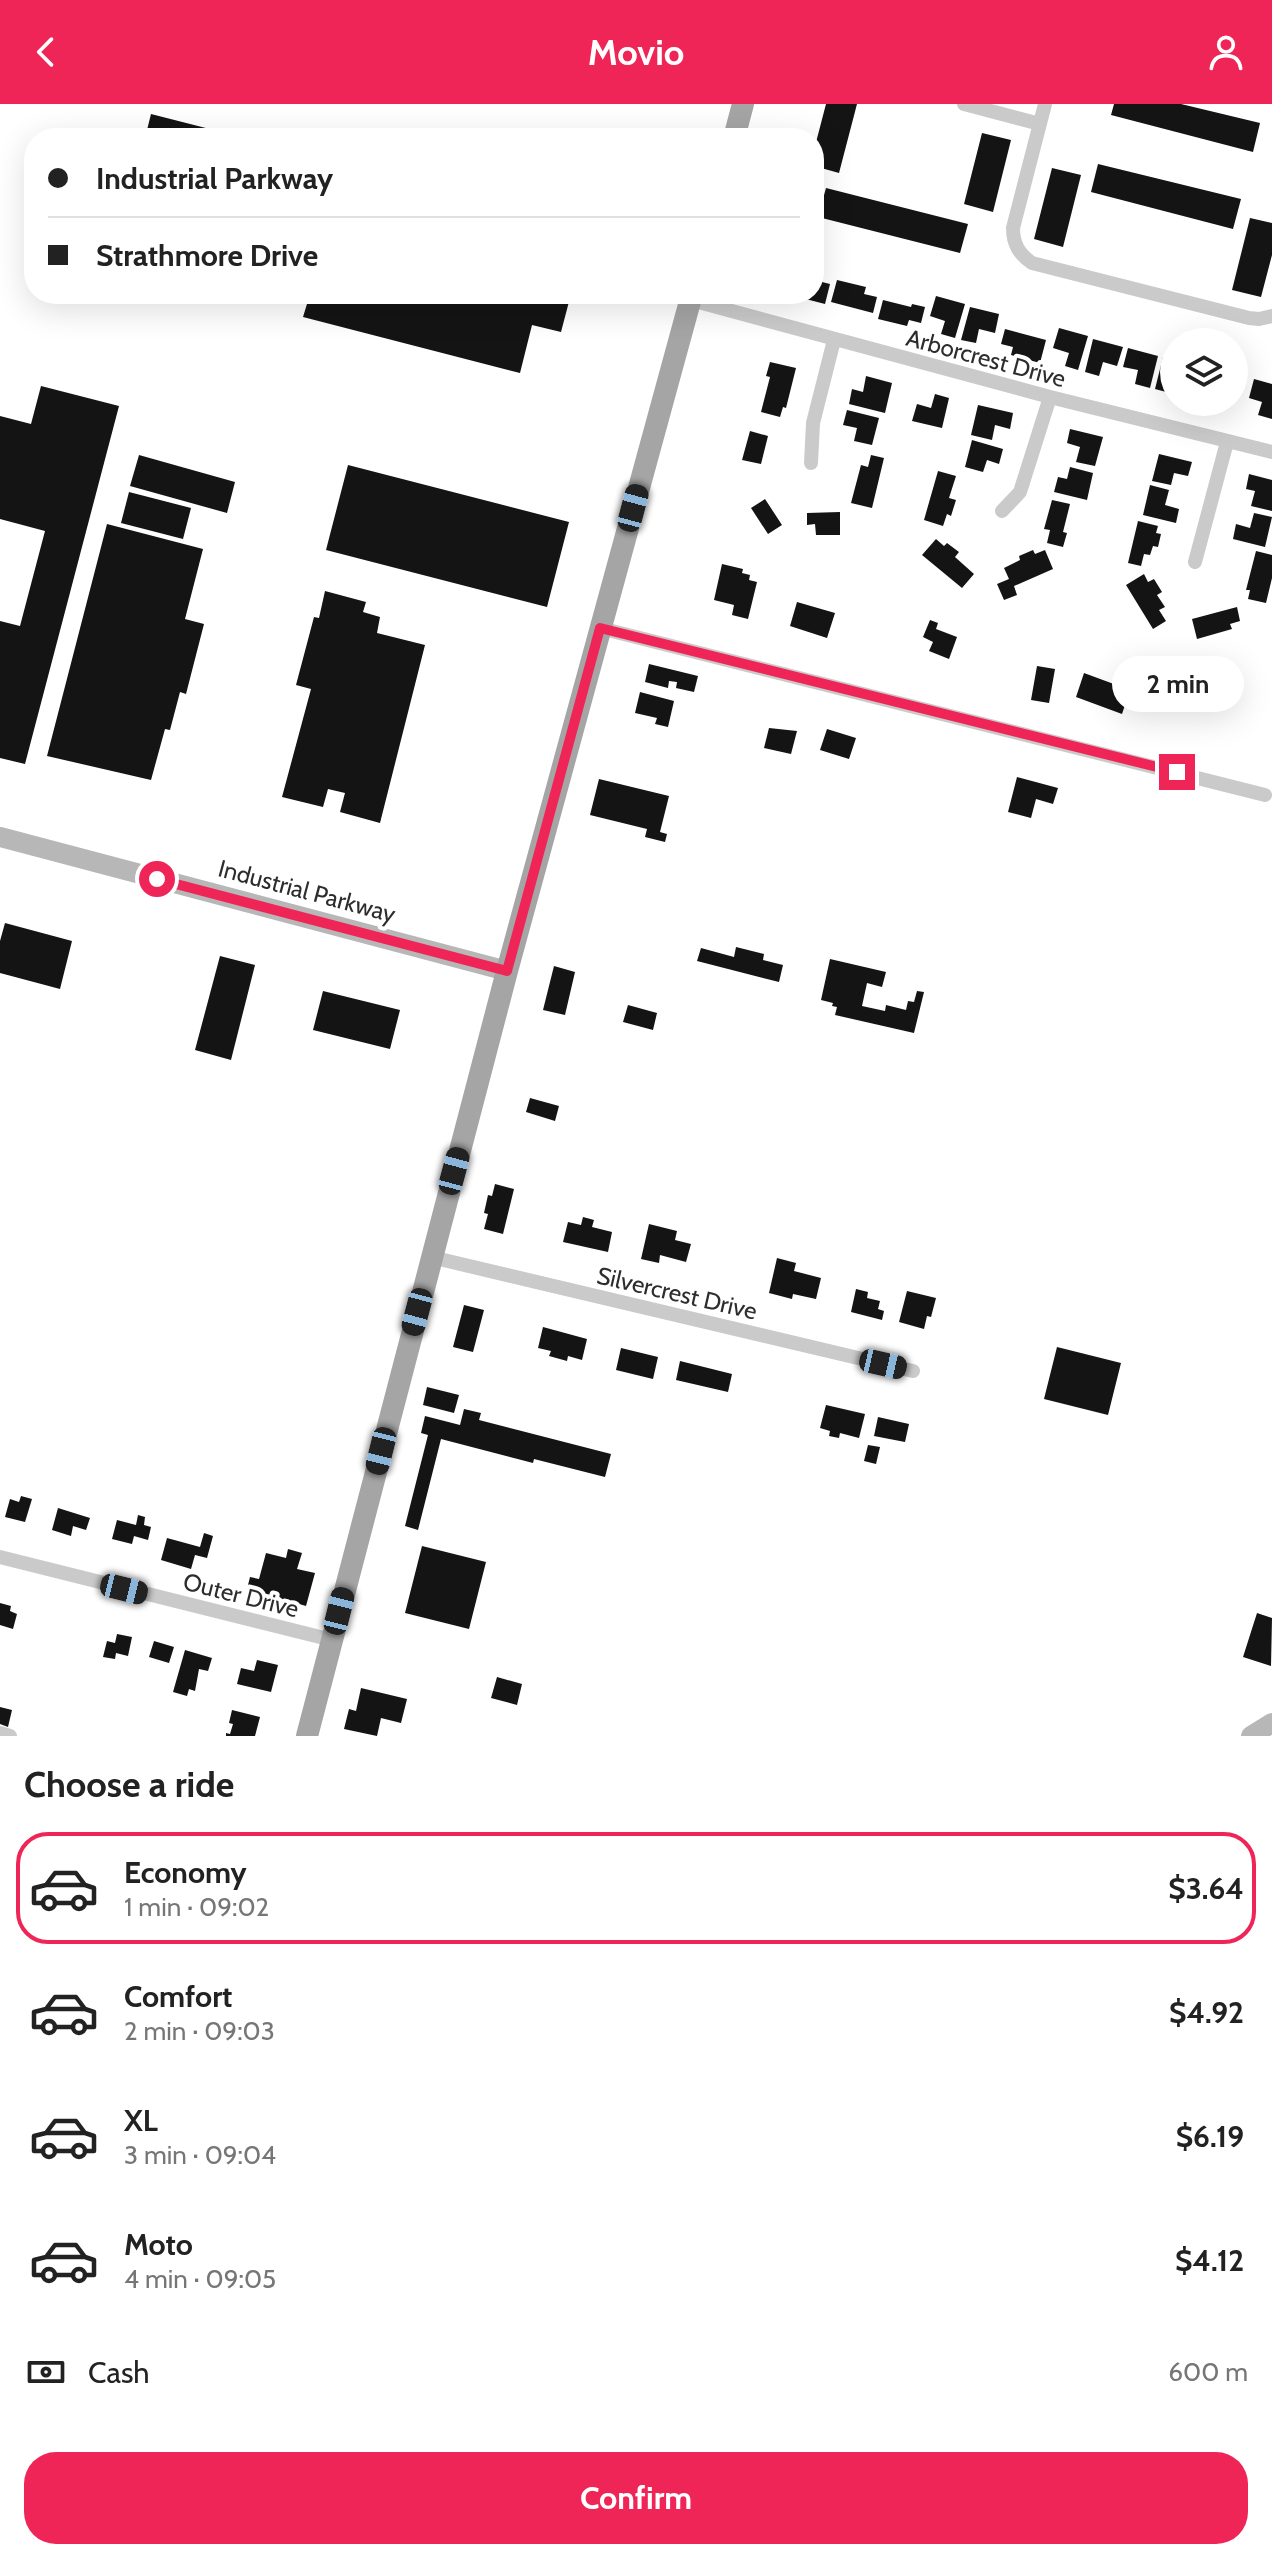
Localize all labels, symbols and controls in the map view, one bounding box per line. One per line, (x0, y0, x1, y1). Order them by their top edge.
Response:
icon: back (24, 30, 68, 74)
text: Movio (588, 30, 684, 74)
icon: person (1204, 30, 1248, 74)
text: Industrial Parkway (96, 160, 333, 197)
text: Strathmore Drive (96, 237, 318, 274)
street label: Arborcrest Drive (903, 323, 1069, 393)
map controls (1160, 328, 1248, 416)
button: layers (1160, 328, 1248, 416)
car (615, 482, 651, 534)
callout: 2 min (1111, 656, 1243, 712)
text: 2 min (1147, 668, 1209, 700)
route end (1159, 754, 1195, 790)
street label: Industrial Parkway (215, 853, 399, 929)
route start (139, 861, 175, 897)
car (436, 1145, 472, 1197)
street label: Silvercrest Drive (594, 1261, 760, 1325)
car (399, 1286, 435, 1338)
car (857, 1347, 909, 1381)
car (364, 1425, 398, 1477)
street label: Outer Drive (180, 1567, 302, 1623)
car (98, 1572, 150, 1606)
car (322, 1585, 356, 1637)
text: Choose a ride (24, 1762, 234, 1806)
icon: car (28, 1852, 100, 1924)
text: Economy (124, 1854, 247, 1891)
text: $3.64 (1168, 1870, 1244, 1907)
text: 1 min · 09:02 (124, 1891, 269, 1923)
icon: car (28, 1976, 100, 2048)
text: Comfort (124, 1978, 232, 2015)
text: $4.92 (1169, 1994, 1244, 2031)
text: 2 min · 09:03 (124, 2015, 275, 2047)
icon: car (28, 2100, 100, 2172)
text: XL (124, 2102, 158, 2139)
text: $6.19 (1176, 2118, 1244, 2155)
text: 3 min · 09:04 (124, 2139, 276, 2171)
icon: car (28, 2224, 100, 2296)
text: Moto (124, 2226, 193, 2263)
text: $4.12 (1175, 2242, 1244, 2279)
text: 4 min · 09:05 (124, 2263, 276, 2295)
icon: cash (24, 2350, 68, 2394)
text: Cash (88, 2354, 150, 2391)
text: 600 m (1168, 2356, 1248, 2388)
button: Confirm (24, 2452, 1248, 2544)

